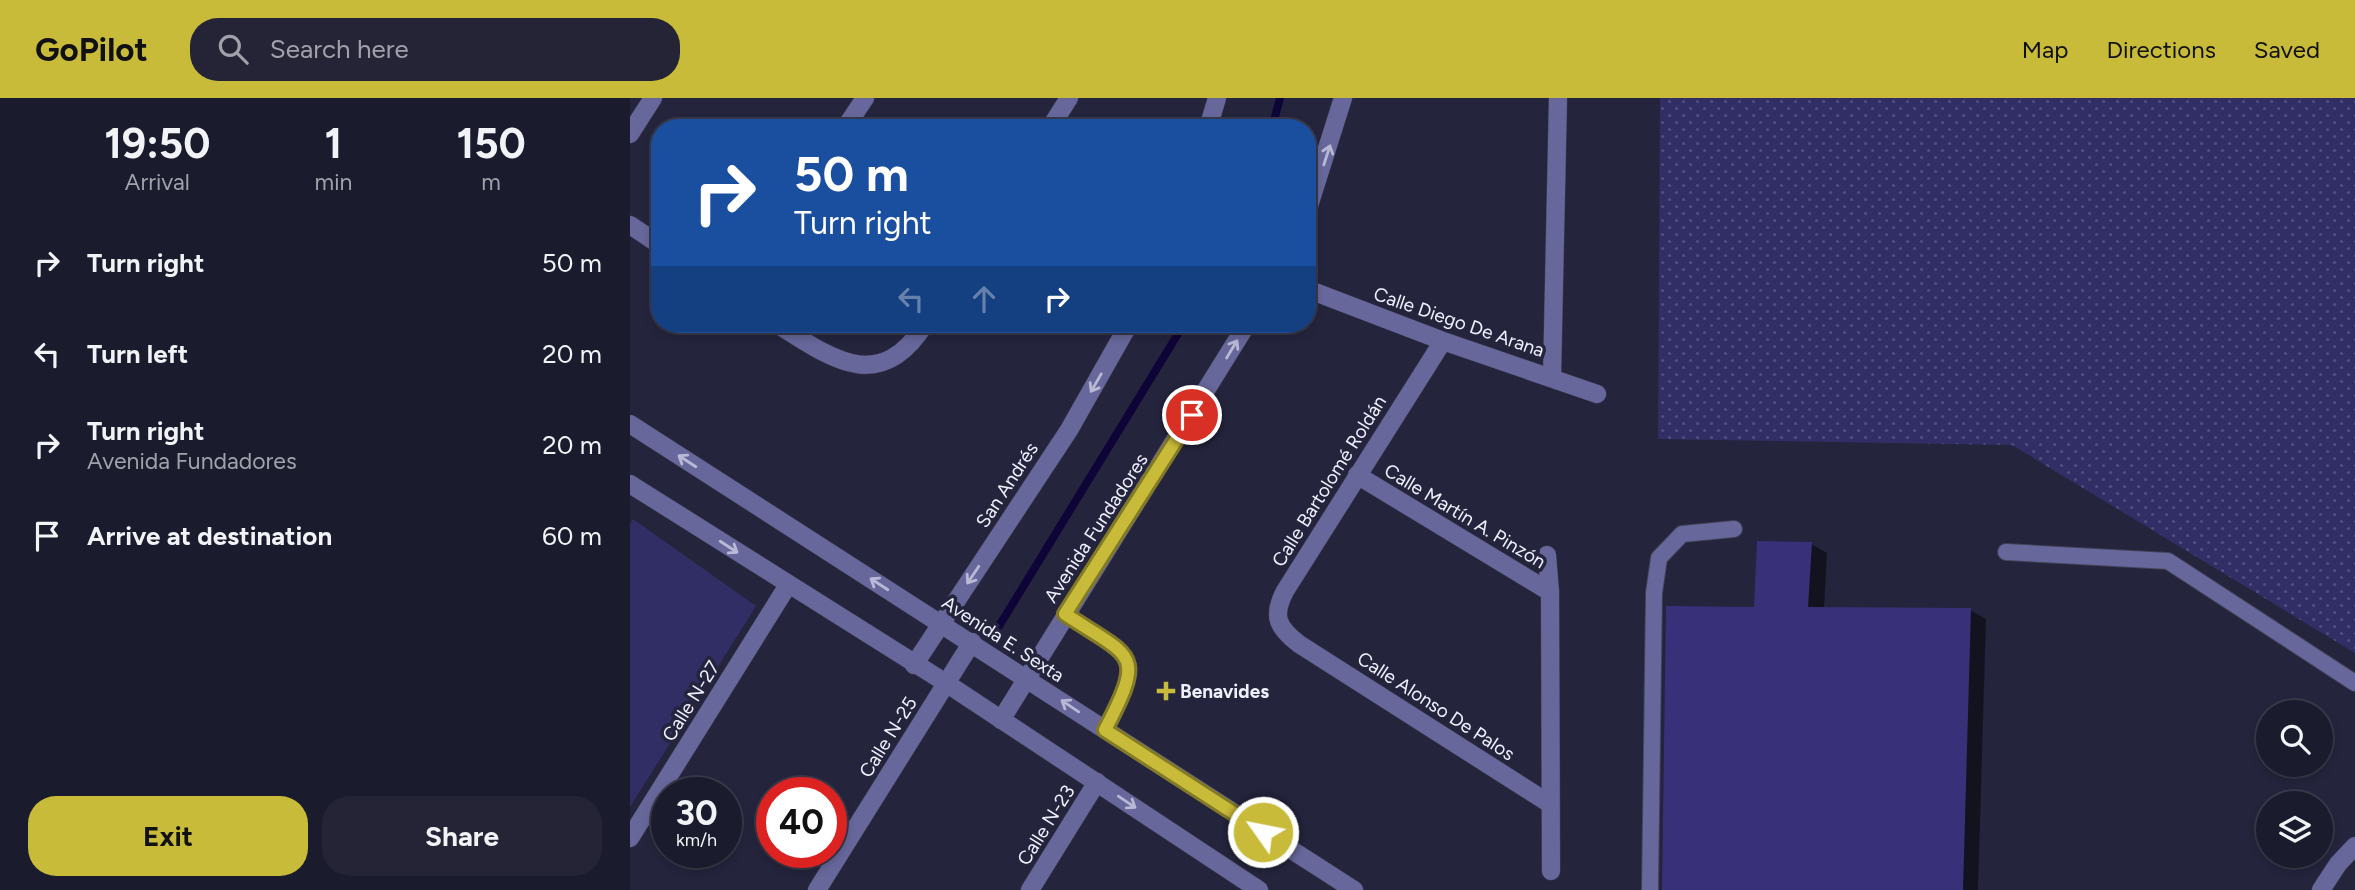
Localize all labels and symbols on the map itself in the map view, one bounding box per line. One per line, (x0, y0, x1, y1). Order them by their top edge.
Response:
one-way arrow (1322, 145, 1334, 167)
street label: Calle Diego De Arana (1371, 282, 1547, 362)
one-way arrow (1225, 340, 1239, 360)
one-way arrow (1089, 373, 1103, 393)
pin (1162, 385, 1222, 445)
street label: Calle Bartolomé Roldán (1267, 391, 1391, 571)
street label: San Andrés (971, 438, 1043, 532)
street label: Avenida Fundadores (1039, 449, 1153, 607)
one-way arrow (678, 453, 698, 467)
street label: Calle Martín A. Pinzón (1380, 459, 1550, 573)
one-way arrow (718, 541, 738, 555)
one-way arrow (966, 565, 980, 584)
one-way arrow (869, 576, 889, 590)
street label: Avenida E. Sexta (938, 591, 1068, 687)
street label: Calle Alonso De Palos (1353, 647, 1519, 765)
street label: Calle N-27 (657, 657, 725, 745)
place label: Benavides (1180, 680, 1269, 703)
marker: Benavides (1158, 683, 1174, 699)
street label: Calle N-25 (854, 692, 922, 782)
one-way arrow (1061, 699, 1080, 713)
speed limit sign: 40 (756, 777, 847, 868)
street label: Calle N-23 (1012, 781, 1080, 869)
one-way arrow (1116, 795, 1136, 809)
position arrow (1226, 795, 1300, 869)

